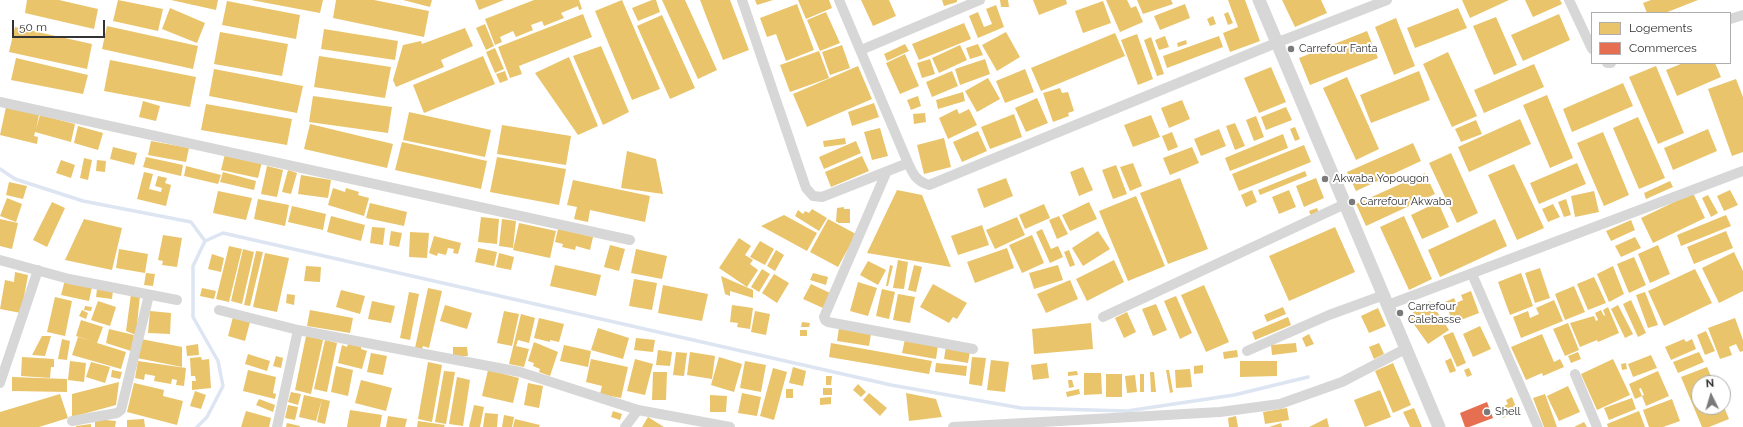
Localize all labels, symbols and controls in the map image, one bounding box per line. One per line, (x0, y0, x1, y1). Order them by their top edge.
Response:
scale bar (14, 12, 107, 38)
legend (1591, 12, 1731, 64)
text: 50 m (19, 20, 47, 34)
text: Logements (1629, 21, 1692, 35)
text: Commerces (1629, 41, 1697, 55)
place label: Carrefour Fanta (1299, 42, 1377, 56)
marker: Carrefour Fanta (1286, 44, 1296, 54)
place label: Akwaba Yopougon (1333, 172, 1429, 186)
marker: Akwaba Yopougon (1320, 174, 1330, 184)
place label: Carrefour Akwaba (1360, 195, 1452, 209)
marker: Carrefour Akwaba (1347, 197, 1357, 207)
place label: Carrefour Calebasse (1408, 300, 1461, 326)
marker: Carrefour Calebasse (1395, 308, 1405, 318)
north arrow (1691, 375, 1731, 415)
text: N (1705, 377, 1715, 390)
place label: Shell (1495, 405, 1521, 419)
marker: Shell (1482, 407, 1492, 417)

